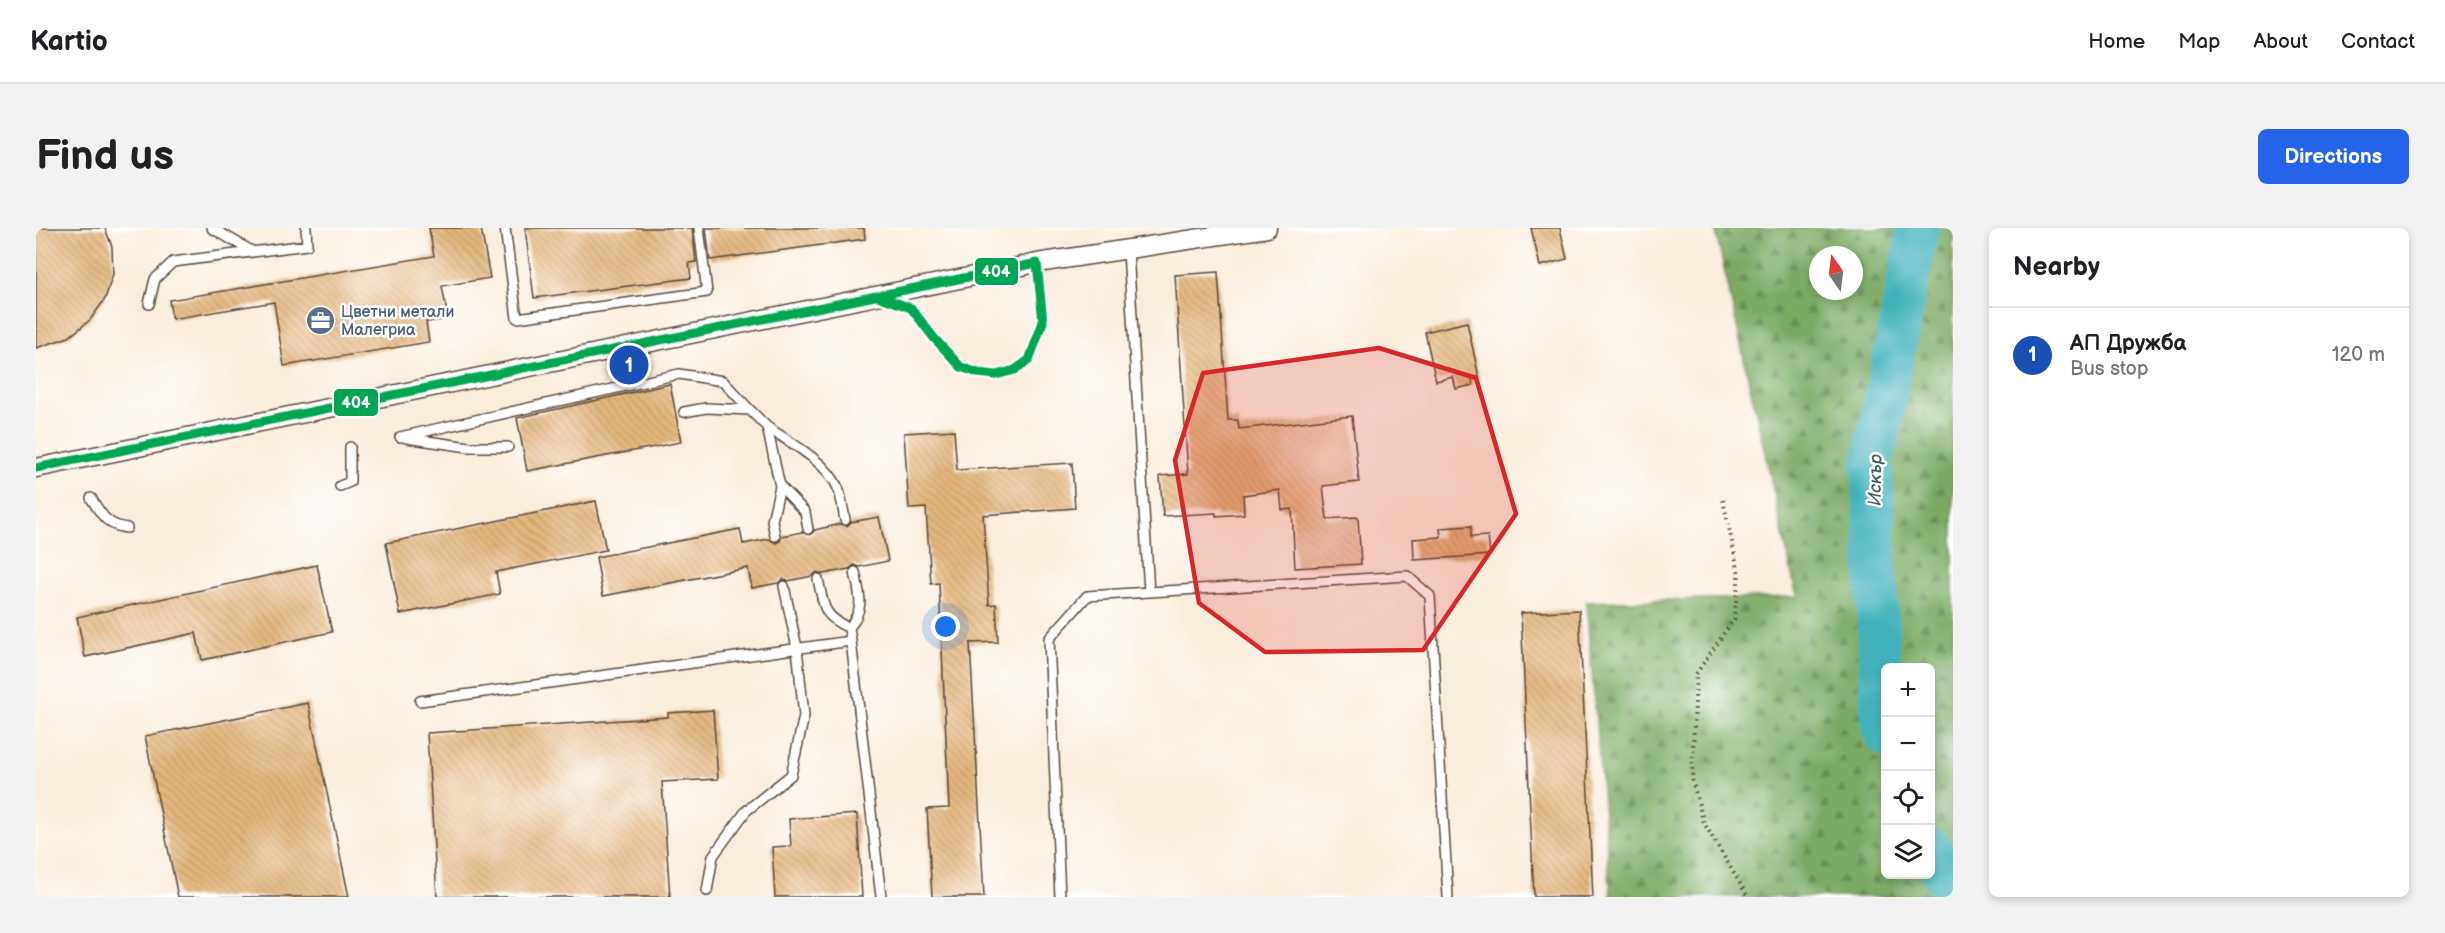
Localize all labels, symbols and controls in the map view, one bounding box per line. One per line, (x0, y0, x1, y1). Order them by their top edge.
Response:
text: Kartio (30, 25, 108, 58)
text: Home (2088, 29, 2145, 54)
text: Map (2178, 29, 2220, 54)
text: About (2253, 29, 2308, 54)
text: Contact (2341, 29, 2415, 54)
button: Directions (2258, 129, 2409, 184)
text: Find us (36, 131, 174, 182)
north arrow (1809, 246, 1863, 300)
text: Nearby (2013, 252, 2100, 283)
line badge: 404 (974, 257, 1019, 286)
text: 404 (982, 263, 1011, 282)
place label: Цветни метали Малегриа (341, 303, 454, 340)
office icon: Цветни метали Малегриа (304, 304, 336, 336)
text: АП Дружба (2070, 330, 2186, 357)
pin: 1 (610, 342, 648, 388)
text: 1 (2028, 343, 2037, 367)
text: 120 m (2332, 343, 2385, 367)
text: Bus stop (2070, 357, 2149, 381)
line badge: 404 (333, 388, 379, 417)
text: 404 (342, 394, 371, 413)
water label: Искър (1865, 454, 1886, 506)
your location (931, 612, 960, 641)
map controls (1881, 663, 1935, 879)
button: + (1881, 663, 1935, 717)
button: − (1881, 717, 1935, 771)
button: locate (1881, 771, 1935, 825)
button: layers (1881, 825, 1935, 879)

